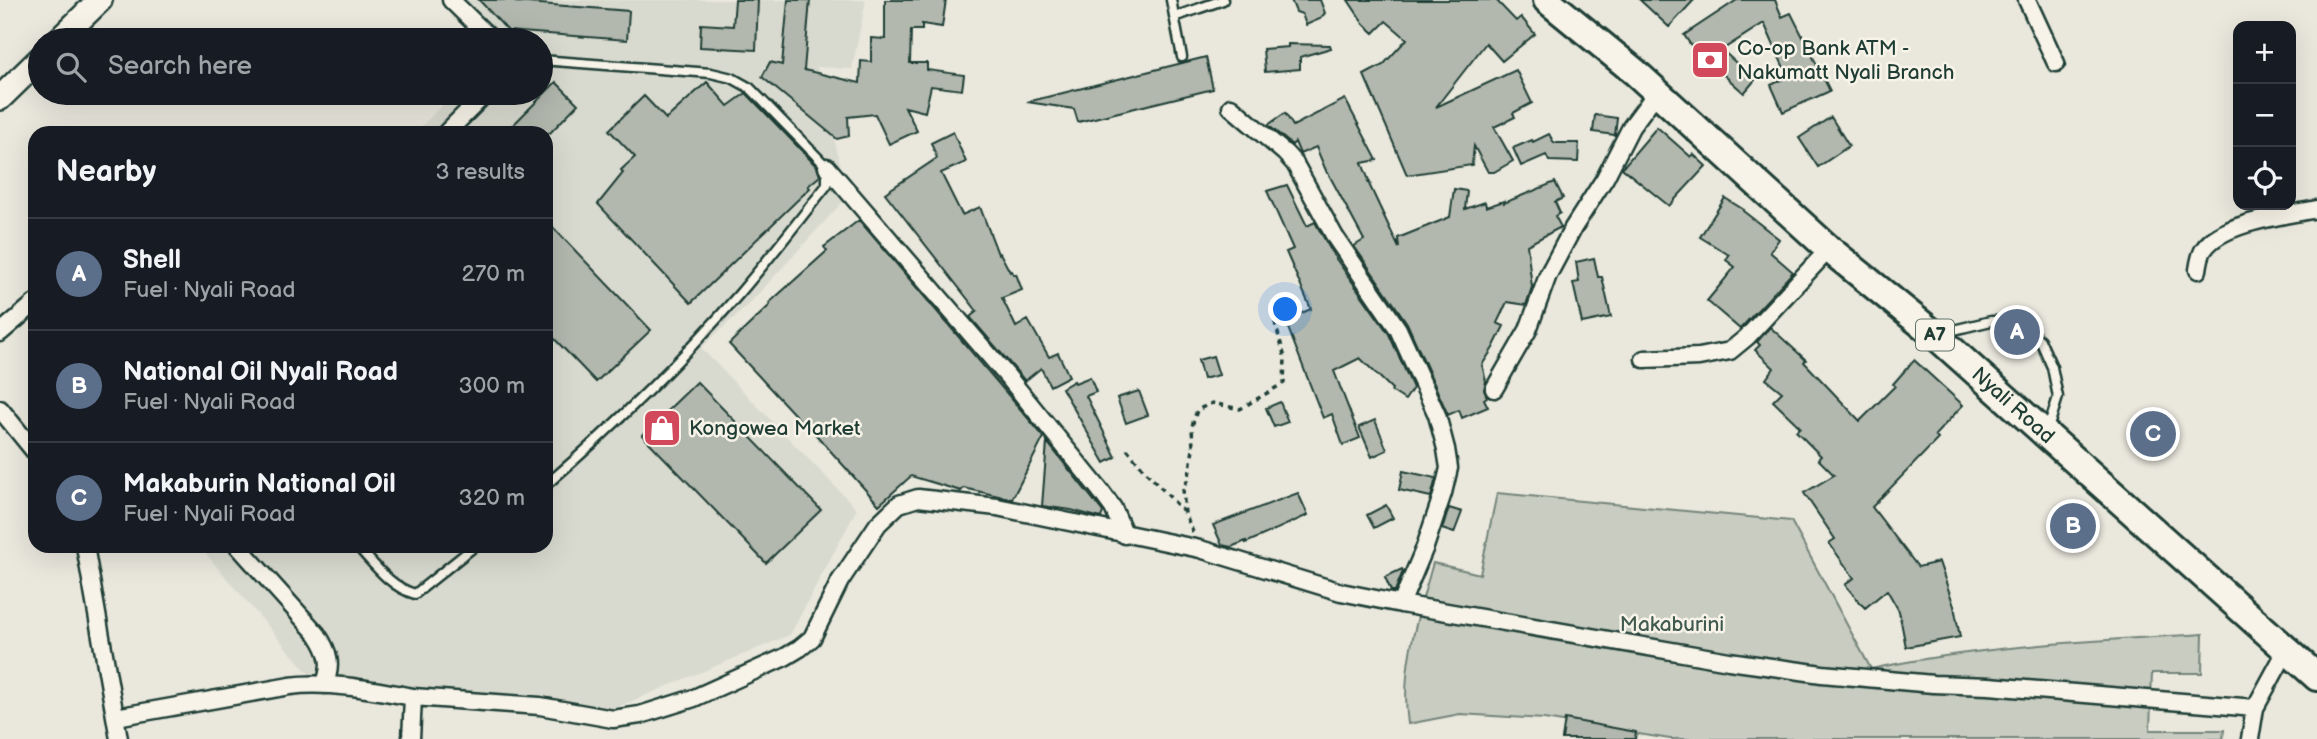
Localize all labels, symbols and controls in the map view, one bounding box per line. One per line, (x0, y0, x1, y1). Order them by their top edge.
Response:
map controls (2233, 21, 2296, 210)
button: + (2233, 21, 2296, 84)
search box (28, 28, 553, 105)
place label: Co-op Bank ATM - Nakumatt Nyali Branch (1737, 36, 1954, 85)
bank icon: Co-op Bank ATM - Nakumatt Nyali Branch (1689, 39, 1731, 81)
icon: search (52, 48, 90, 86)
text: Search here (108, 51, 252, 82)
button: − (2233, 84, 2296, 147)
button: locate (2233, 147, 2296, 210)
text: Nearby (56, 154, 156, 190)
text: 3 results (436, 158, 525, 186)
text: Shell (123, 245, 181, 276)
text: A (72, 260, 86, 288)
text: 270 m (461, 260, 525, 288)
text: Fuel · Nyali Road (123, 276, 295, 304)
your location (1268, 292, 1302, 326)
pin: A (1994, 306, 2040, 358)
road number: A7 (1916, 320, 1954, 350)
text: National Oil Nyali Road (123, 357, 398, 388)
street label: Nyali Road (1967, 362, 2060, 449)
text: B (71, 372, 87, 400)
text: 300 m (459, 372, 525, 400)
text: Fuel · Nyali Road (123, 388, 295, 416)
shop icon: Kongowea Market (641, 407, 683, 449)
pin: C (2130, 408, 2176, 460)
place label: Kongowea Market (689, 416, 861, 441)
text: Makaburin National Oil (123, 469, 396, 500)
text: C (71, 484, 87, 512)
text: 320 m (459, 484, 525, 512)
text: Fuel · Nyali Road (123, 500, 295, 528)
pin: B (2050, 500, 2096, 552)
park label: Makaburini (1620, 612, 1724, 637)

